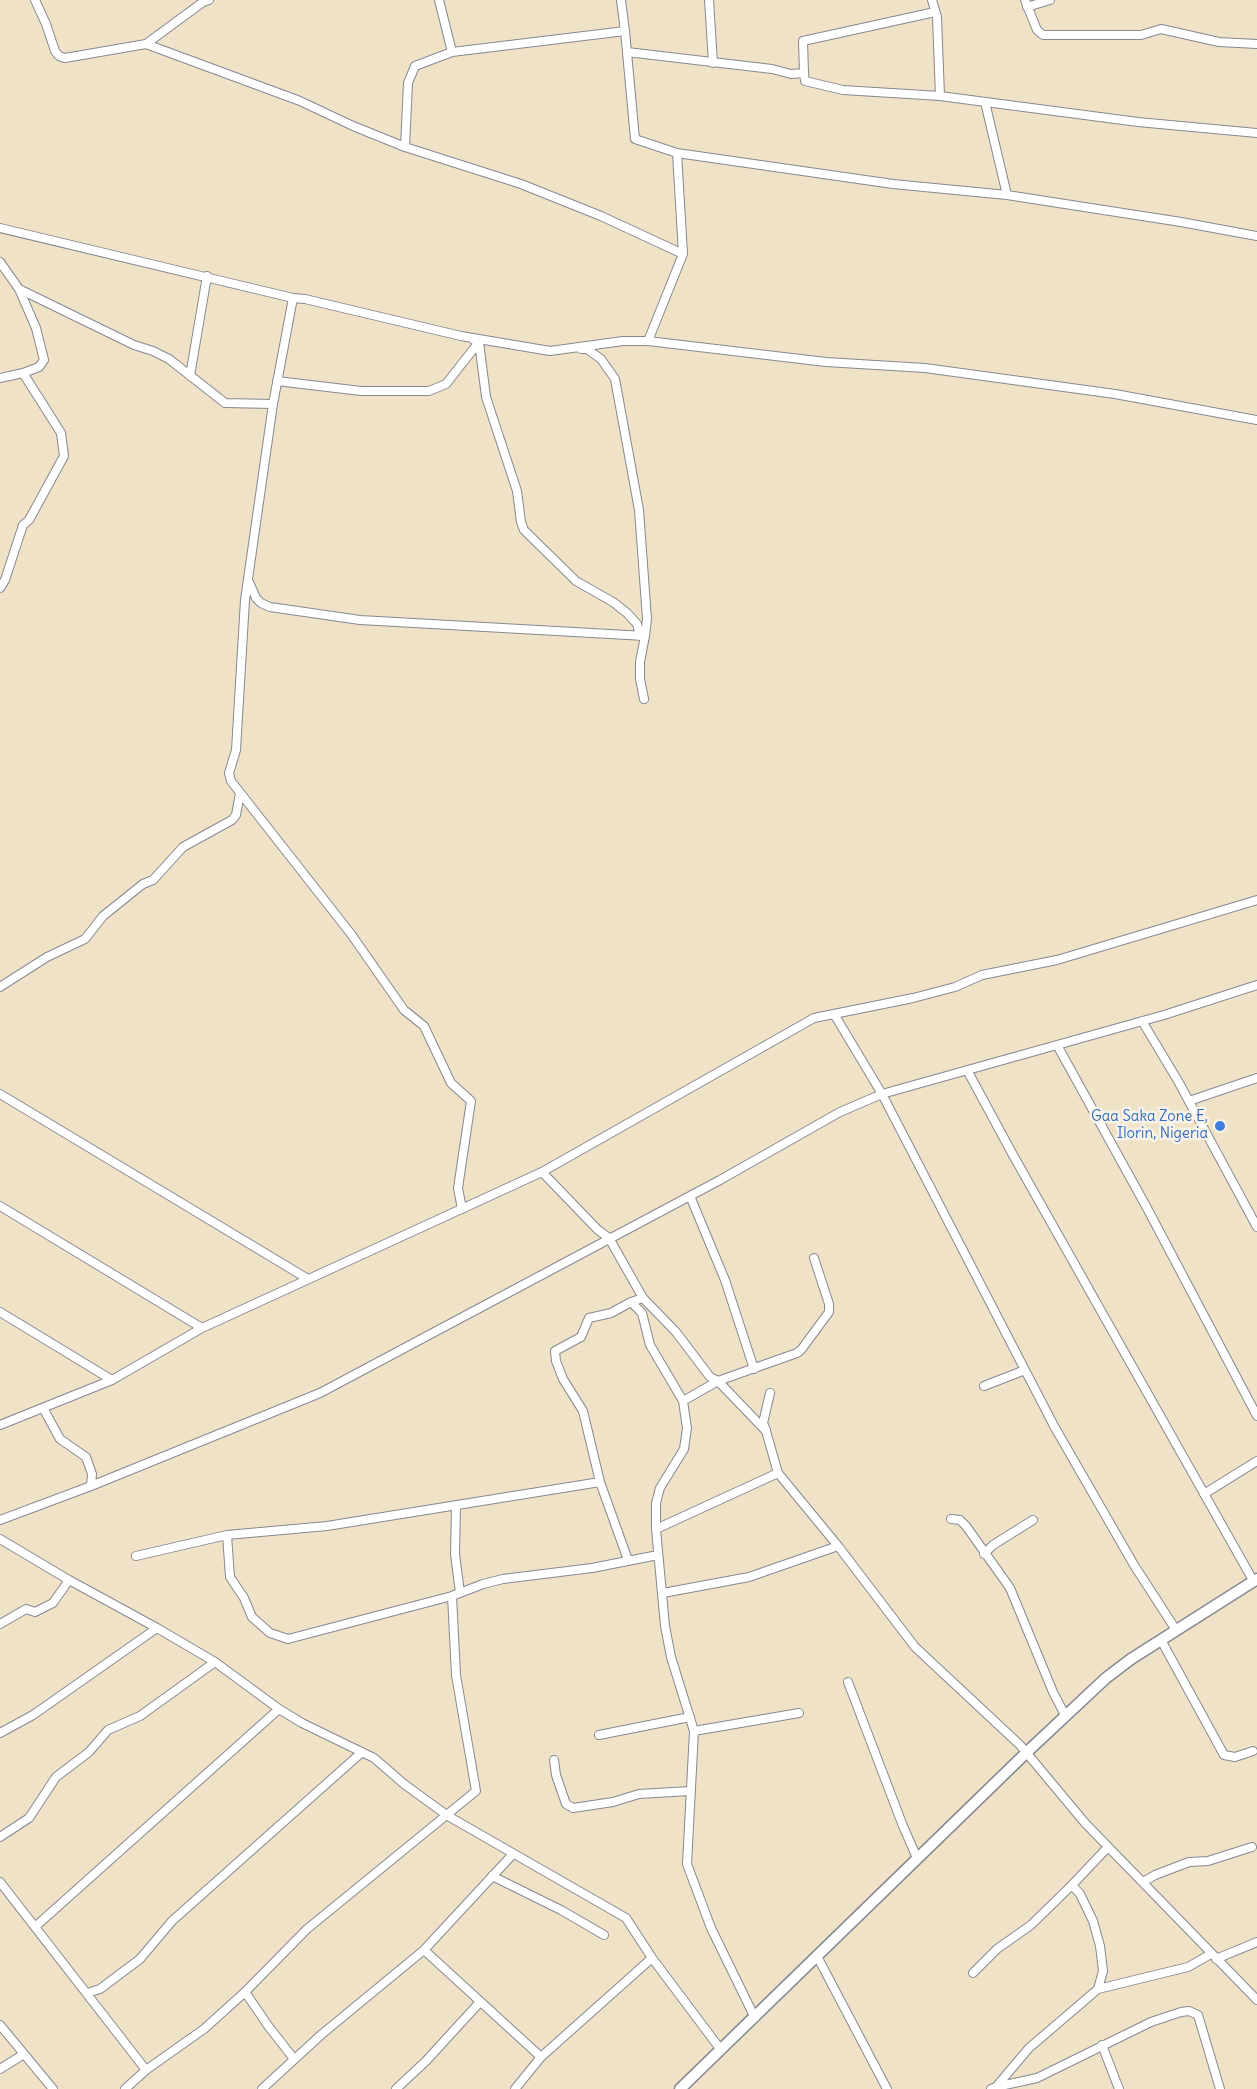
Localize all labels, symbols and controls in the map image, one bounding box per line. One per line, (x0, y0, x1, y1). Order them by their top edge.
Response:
place label: Gaa Saka Zone E, Ilorin, Nigeria (1091, 1108, 1208, 1143)
marker: Gaa Saka Zone E, Ilorin, Nigeria (1213, 1119, 1227, 1133)

